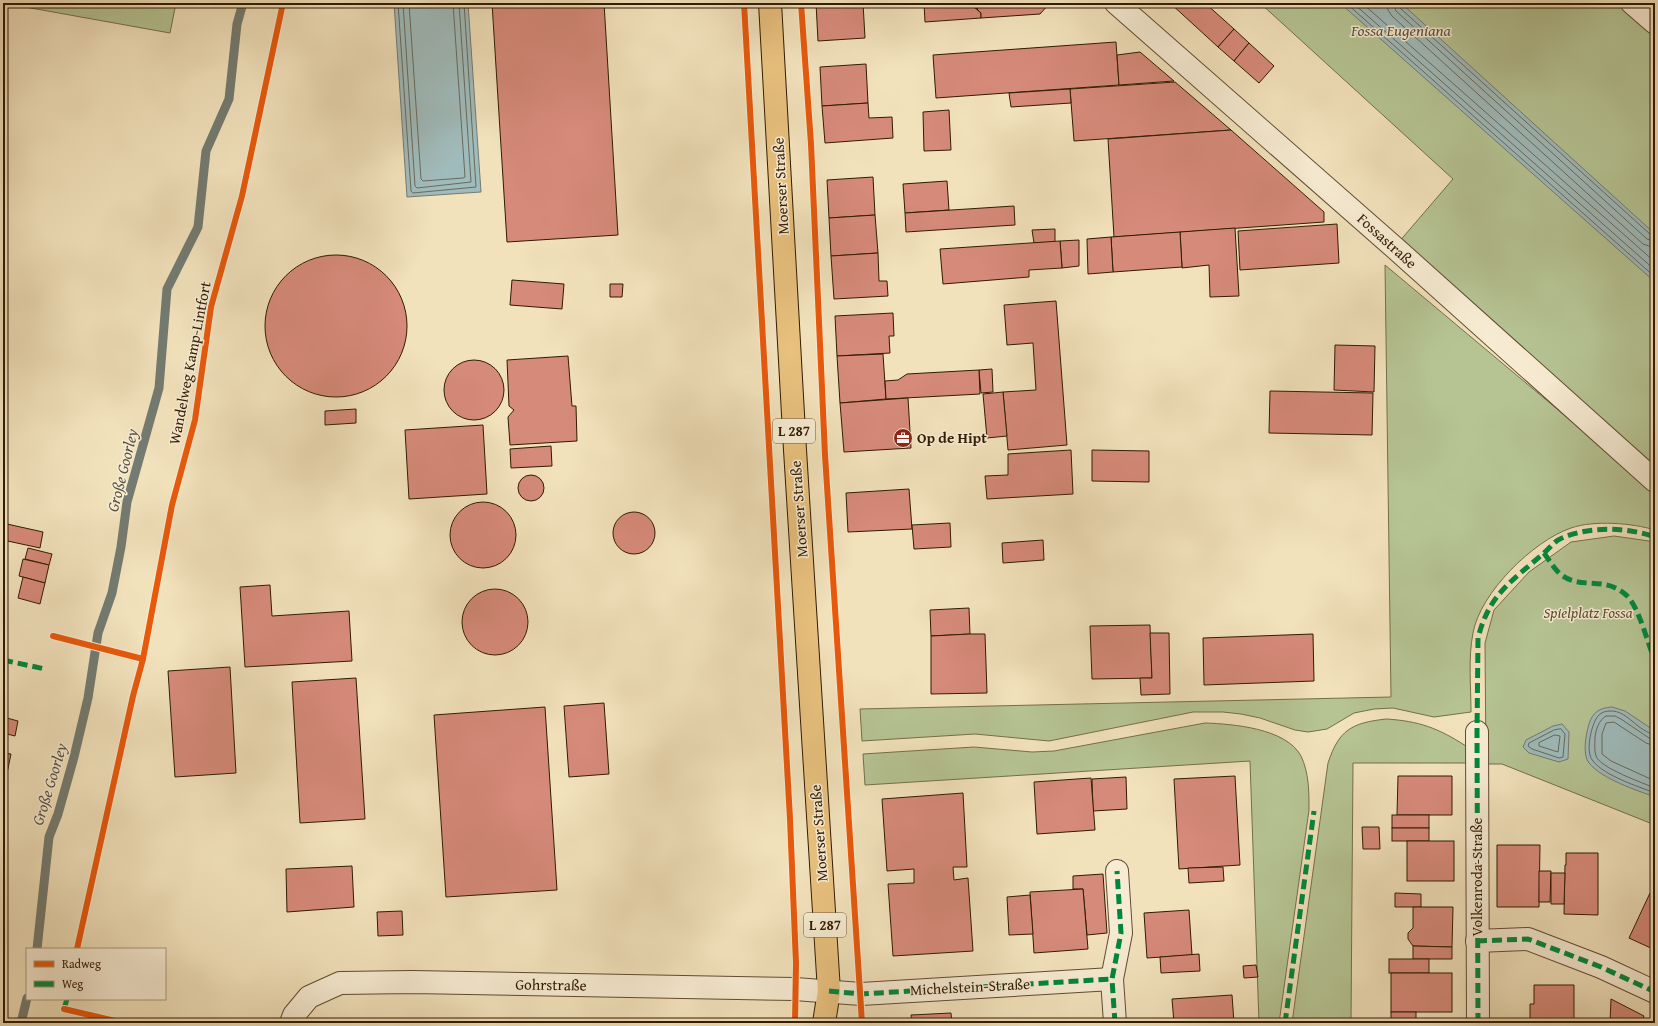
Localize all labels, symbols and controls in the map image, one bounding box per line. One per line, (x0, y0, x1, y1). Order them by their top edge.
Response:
water label: Fossa Eugeniana (1350, 18, 1452, 42)
street label: Moerser Straße (767, 137, 794, 235)
street label: Fossastraße (1353, 208, 1422, 273)
street label: Wandelweg Kamp-Lintfort (163, 279, 216, 446)
road number: L 287 (773, 419, 815, 443)
water label: Große Goorley (100, 425, 144, 514)
office icon: Op de Hipt (892, 427, 914, 449)
place label: Op de Hipt (917, 427, 987, 448)
street label: Moerser Straße (785, 460, 812, 558)
park label: Spielplatz Fossa (1543, 602, 1633, 623)
water label: Große Goorley (25, 739, 73, 828)
street label: Moerser Straße (805, 784, 832, 882)
street label: Volkenroda-Straße (1466, 817, 1487, 937)
road number: L 287 (804, 913, 846, 937)
legend (26, 948, 166, 1000)
text: Radweg (62, 955, 101, 972)
street label: Gohrstraße (515, 973, 587, 996)
street label: Michelstein-Straße (909, 973, 1031, 1000)
text: Weg (62, 975, 83, 992)

